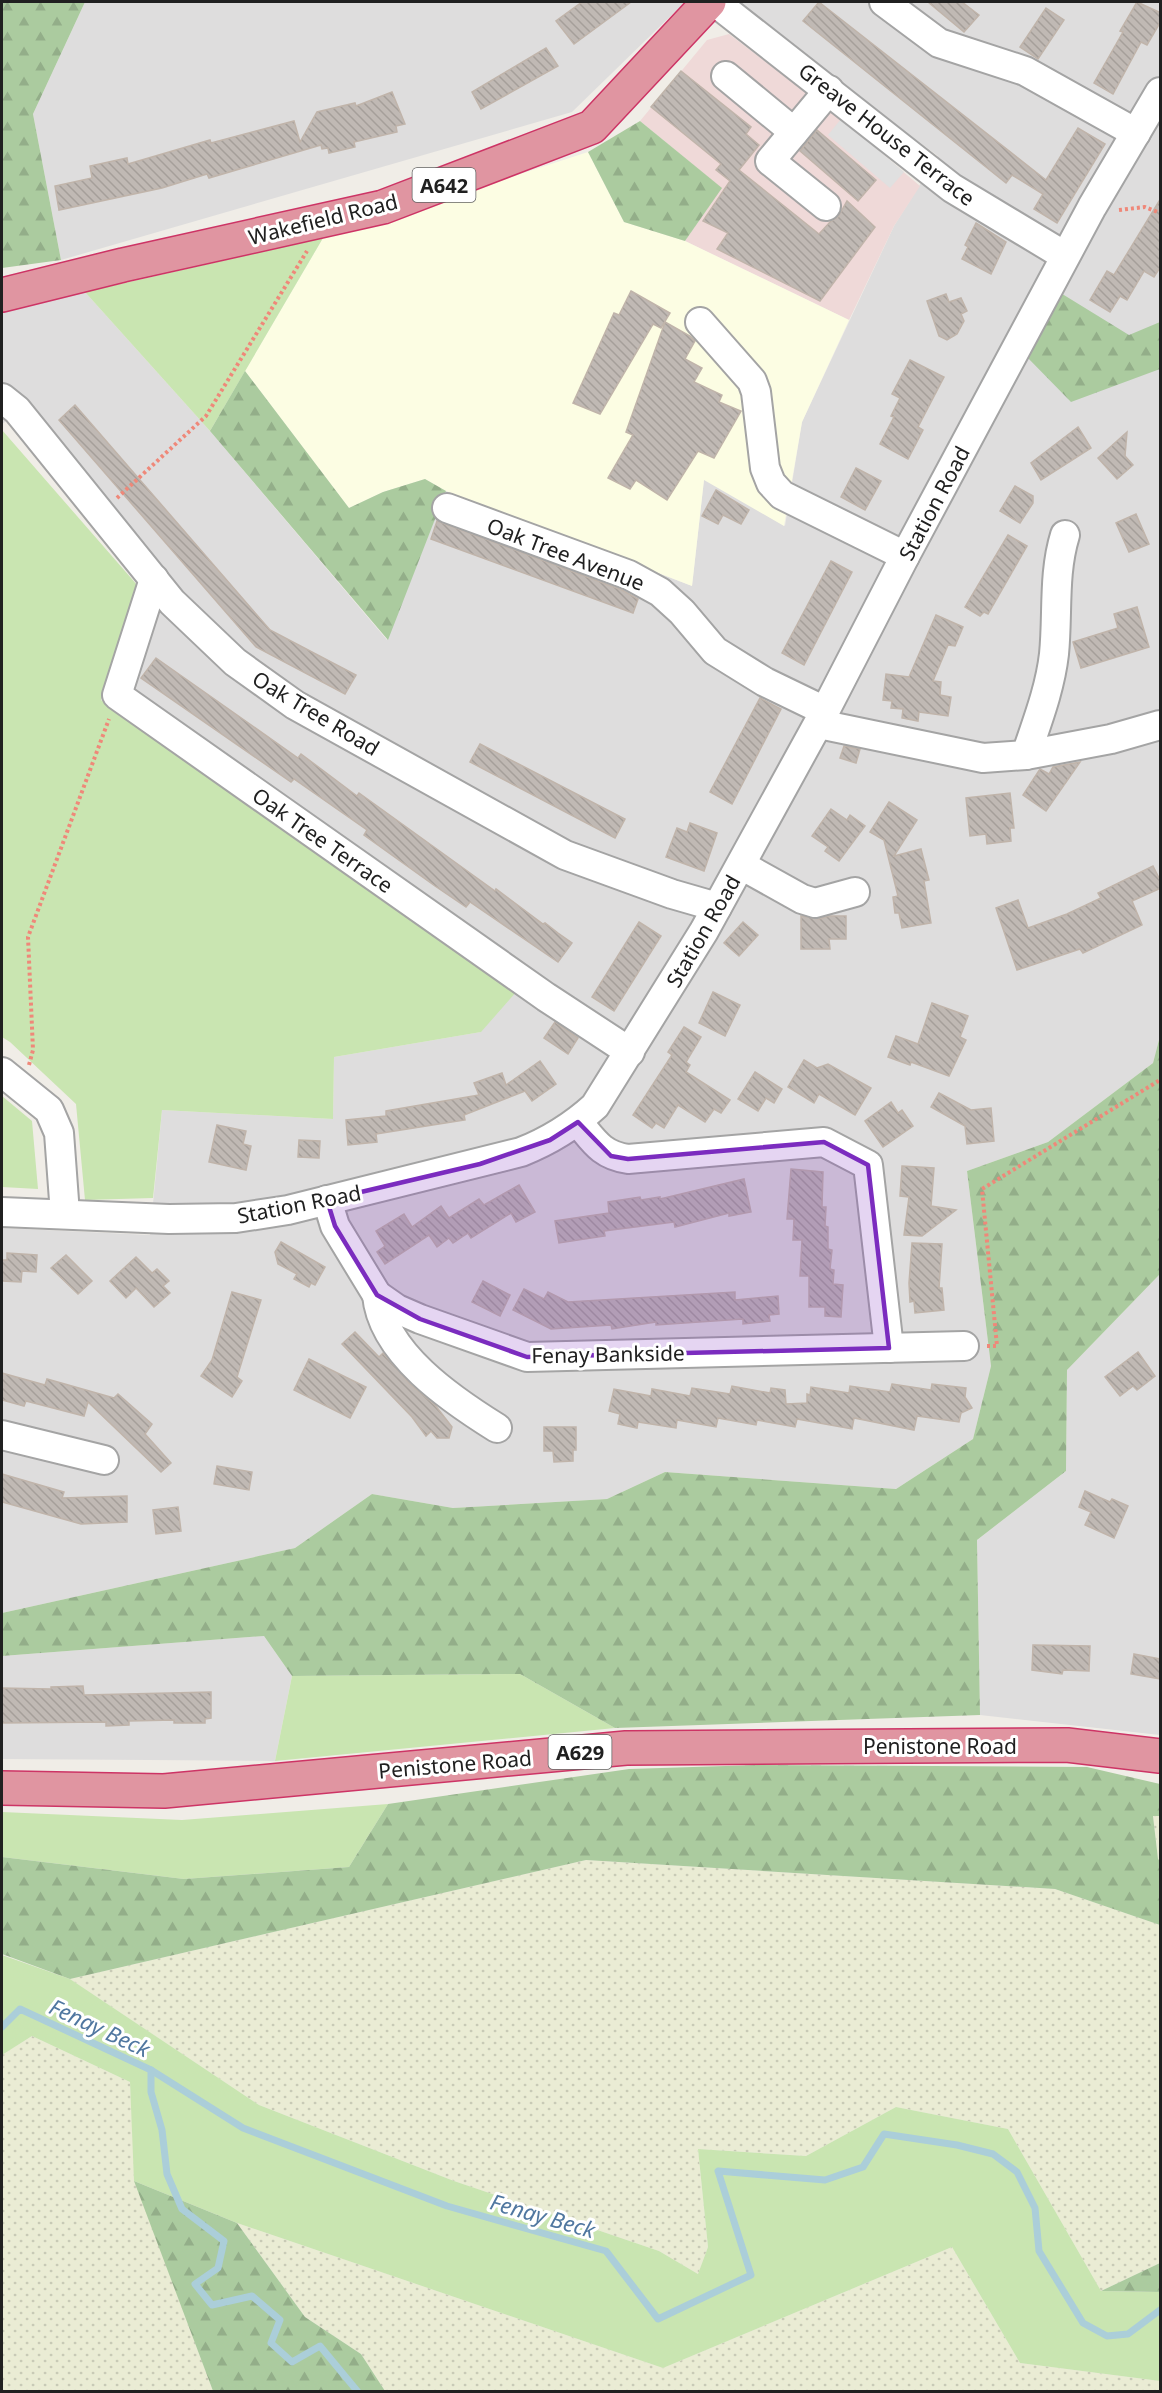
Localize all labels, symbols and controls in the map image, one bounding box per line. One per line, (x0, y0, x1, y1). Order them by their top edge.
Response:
street label: Greave House Terrace (793, 56, 981, 212)
road number: A642 (412, 168, 476, 202)
street label: Wakefield Road (246, 187, 400, 251)
street label: Station Road (892, 441, 976, 565)
street label: Oak Tree Avenue (483, 511, 649, 597)
street label: Oak Tree Road (247, 664, 385, 762)
street label: Oak Tree Terrace (247, 781, 399, 899)
street label: Station Road (660, 870, 746, 992)
street label: Station Road (235, 1178, 363, 1230)
street label: Fenay Bankside (531, 1339, 685, 1369)
street label: Penistone Road (863, 1732, 1017, 1760)
road number: A629 (548, 1735, 612, 1769)
street label: Penistone Road (377, 1743, 533, 1785)
water label: Fenay Beck (45, 1991, 156, 2064)
water label: Fenay Beck (487, 2186, 600, 2245)

